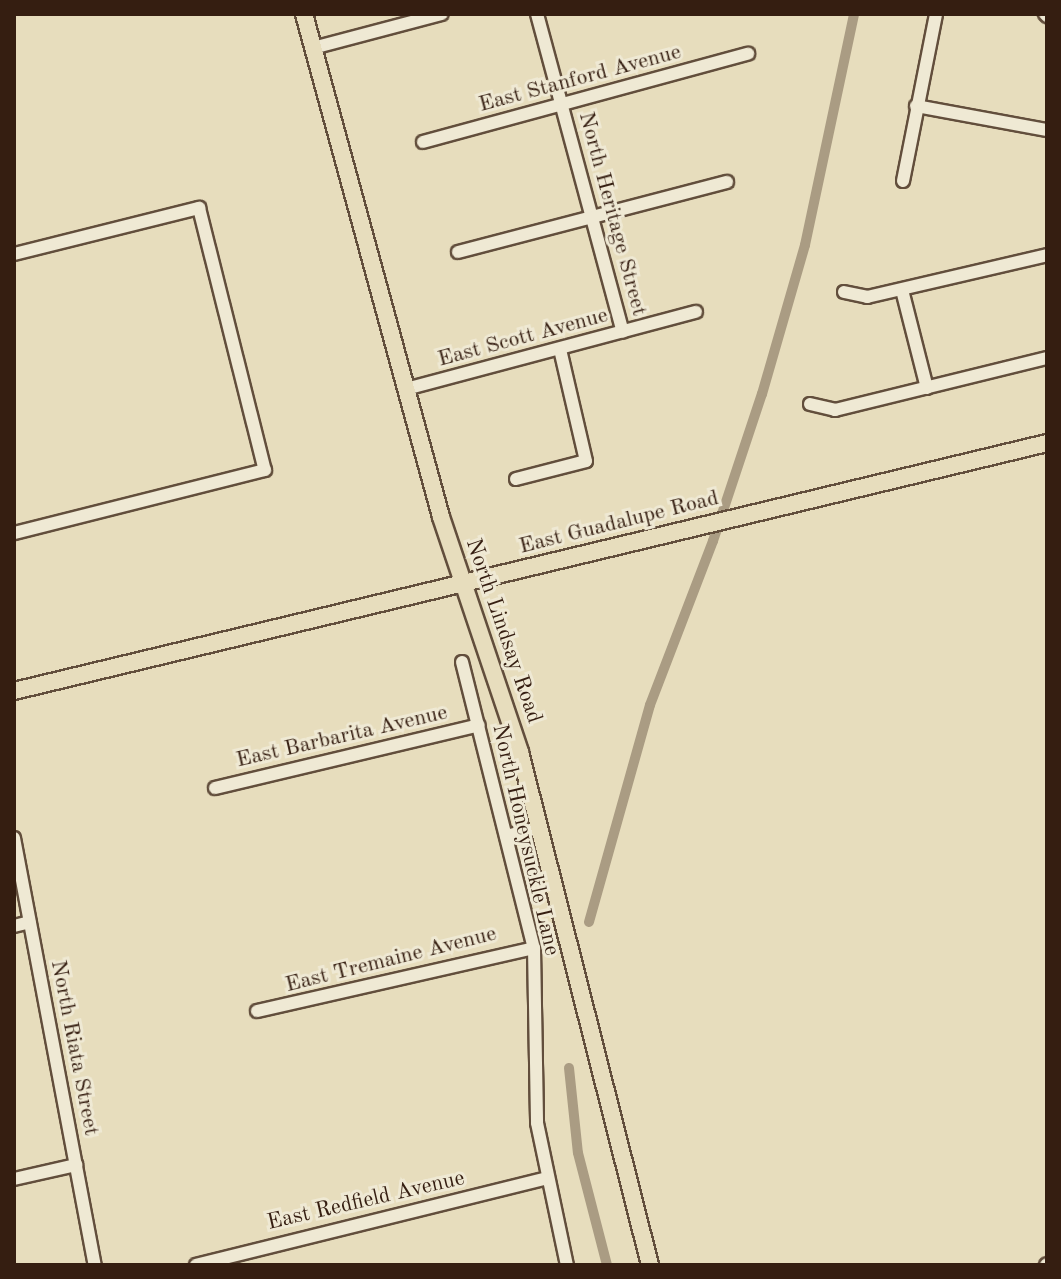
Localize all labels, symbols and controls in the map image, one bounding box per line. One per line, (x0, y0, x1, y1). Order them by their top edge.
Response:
street label: East Stanford Avenue (476, 39, 684, 119)
street label: North Heritage Street (572, 109, 652, 319)
street label: East Scott Avenue (435, 303, 611, 373)
street label: East Guadalupe Road (517, 485, 721, 561)
street label: North Lindsay Road (459, 535, 547, 727)
street label: East Barbarita Avenue (234, 700, 450, 774)
street label: North Honeysuckle Lane (486, 722, 564, 958)
street label: East Tremaine Avenue (283, 921, 499, 999)
street label: North Riata Street (44, 958, 104, 1138)
street label: East Redfield Avenue (265, 1165, 467, 1237)

